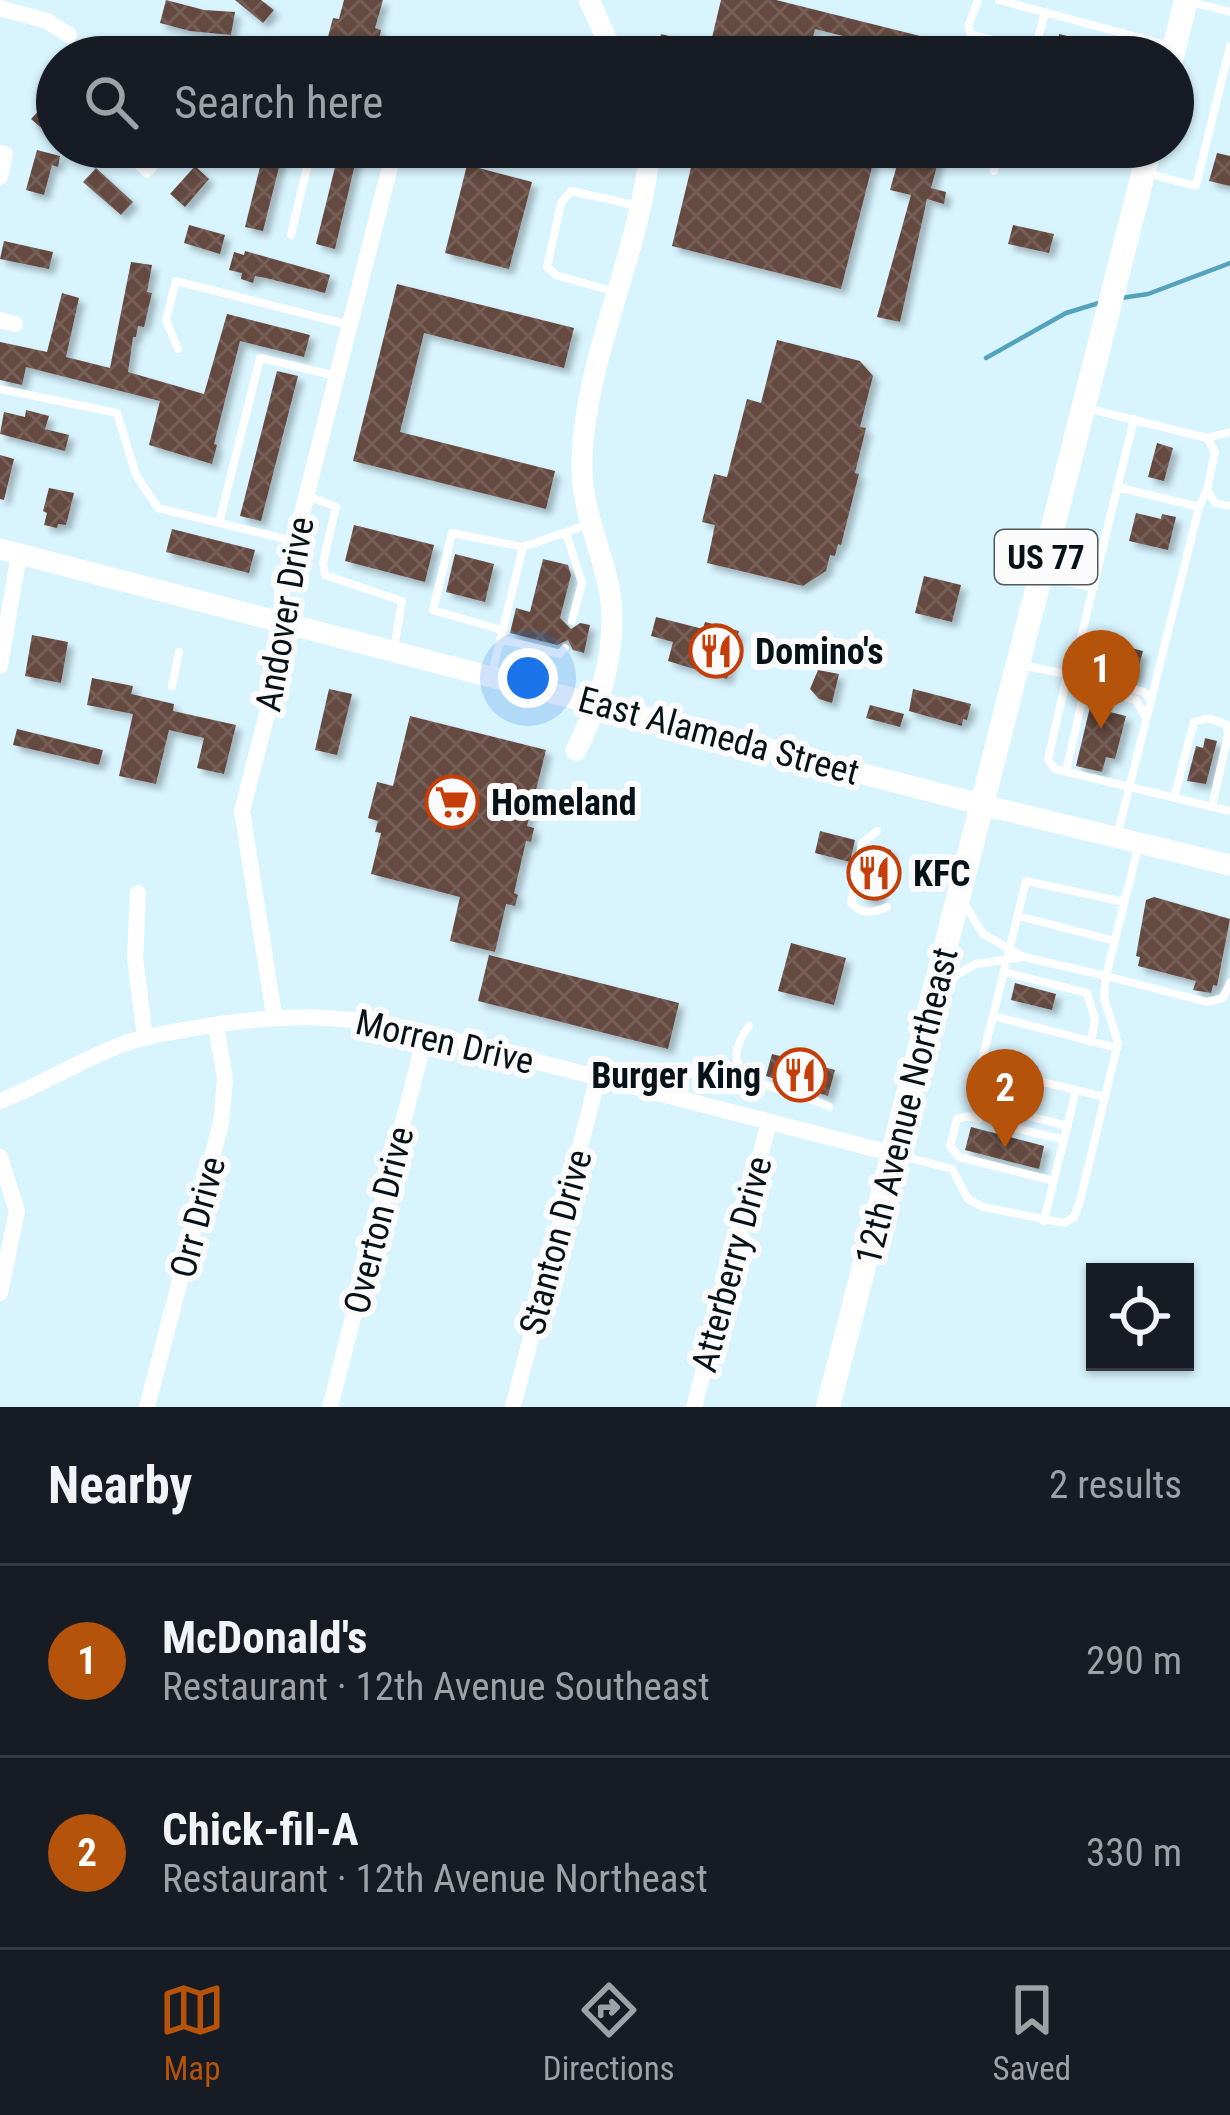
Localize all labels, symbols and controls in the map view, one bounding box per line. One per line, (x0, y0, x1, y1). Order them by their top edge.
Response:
search box (36, 36, 1194, 168)
icon: search (78, 69, 144, 135)
text: Search here (174, 76, 383, 129)
street label: Andover Drive (247, 514, 323, 715)
road number: US 77 (995, 530, 1097, 584)
restaurant icon: Domino's (688, 623, 744, 679)
pin: 1 (1062, 630, 1140, 729)
place label: Domino's (755, 631, 884, 673)
your location (498, 648, 558, 708)
street label: East Alameda Street (574, 678, 863, 794)
supermarket icon: Homeland (424, 774, 480, 830)
place label: Homeland (491, 782, 637, 824)
restaurant icon: KFC (846, 845, 902, 901)
place label: KFC (913, 853, 971, 895)
street label: 12th Avenue Northeast (847, 943, 967, 1269)
street label: Morren Drive (352, 1001, 538, 1083)
restaurant icon: Burger King (772, 1047, 828, 1103)
pin: 2 (966, 1049, 1044, 1148)
place label: Burger King (591, 1055, 761, 1097)
street label: Overton Drive (335, 1122, 423, 1318)
street label: Stanton Drive (511, 1145, 601, 1339)
street label: Orr Drive (162, 1152, 234, 1282)
street label: Atterberry Drive (683, 1152, 781, 1377)
map controls (1086, 1263, 1194, 1371)
button: locate (1086, 1263, 1194, 1371)
text: Nearby (48, 1456, 192, 1515)
text: 2 results (1049, 1462, 1182, 1508)
text: McDonald's (162, 1611, 367, 1664)
text: 1 (77, 1638, 97, 1684)
text: 290 m (1086, 1638, 1182, 1684)
text: Restaurant · 12th Avenue Southeast (162, 1664, 710, 1710)
text: Chick-fil-A (162, 1803, 359, 1856)
text: 2 (77, 1830, 97, 1876)
text: 330 m (1086, 1830, 1182, 1876)
text: Restaurant · 12th Avenue Northeast (162, 1856, 708, 1902)
tab: Map (159, 1977, 225, 2088)
tab: Directions (543, 1977, 675, 2088)
tab: Saved (993, 1977, 1071, 2088)

